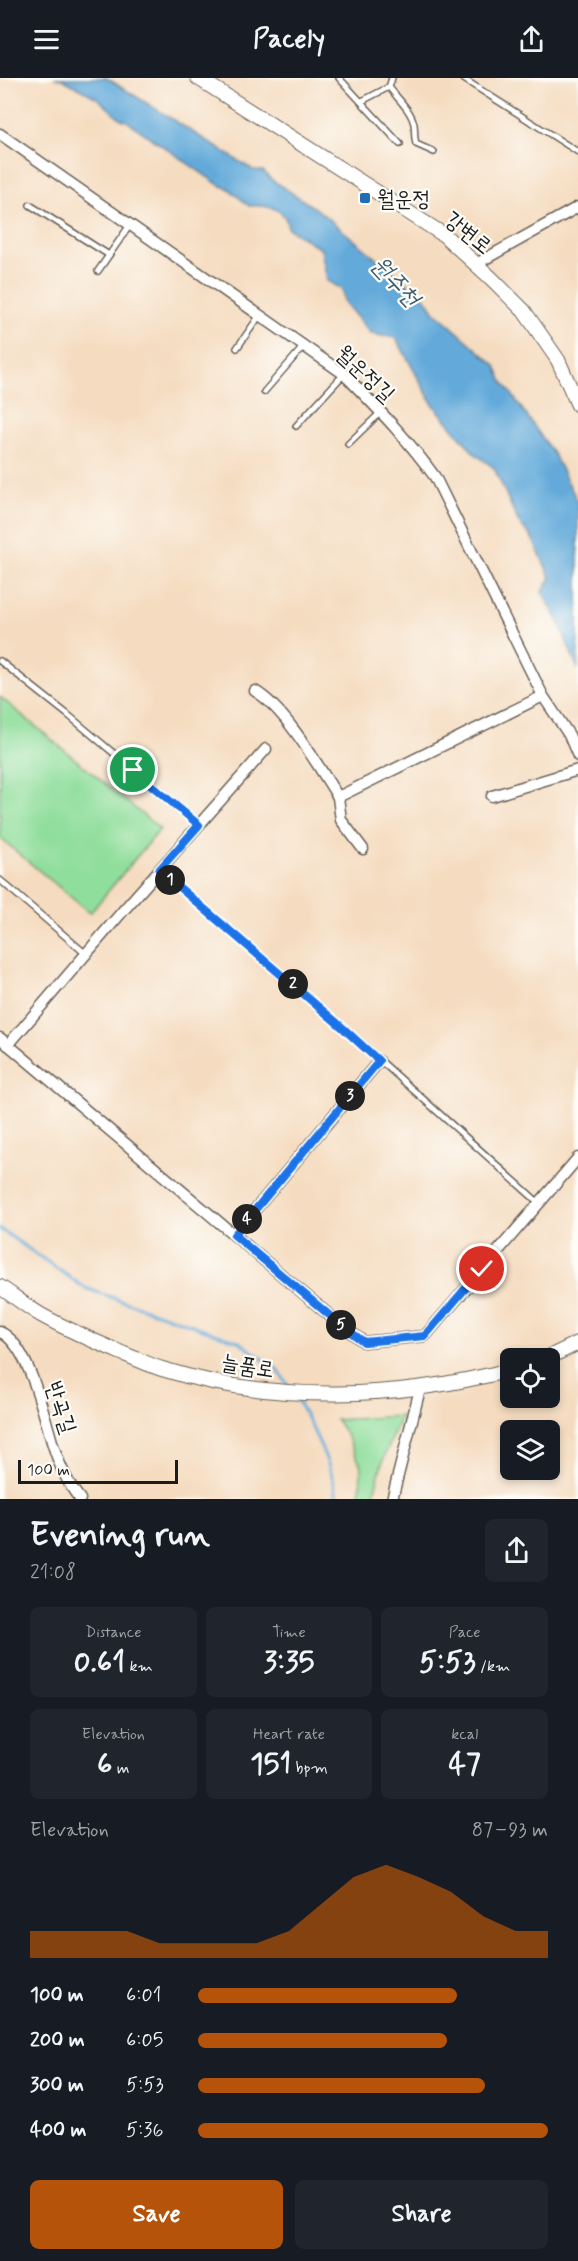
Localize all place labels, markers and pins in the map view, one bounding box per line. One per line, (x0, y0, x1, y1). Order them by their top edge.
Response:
place label: 월운정 (377, 186, 430, 214)
marker: 월운정 (358, 191, 372, 205)
pin (107, 744, 158, 795)
pin: 1 (155, 865, 185, 895)
pin: 2 (278, 969, 308, 999)
pin: 3 (335, 1081, 365, 1111)
pin: 4 (232, 1204, 262, 1234)
pin (456, 1243, 507, 1294)
pin: 5 (326, 1310, 356, 1340)

